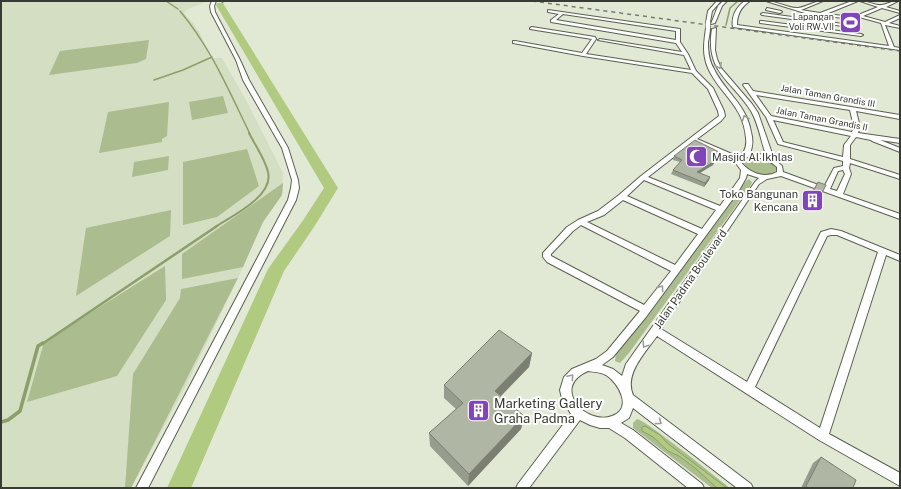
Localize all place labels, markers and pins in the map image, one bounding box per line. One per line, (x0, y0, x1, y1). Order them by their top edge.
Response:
sports icon: Lapangan Voli RW VII (837, 9, 863, 35)
place label: Lapangan Voli RW VII (789, 11, 834, 32)
mosque icon: Masjid Al Ikhlas (683, 144, 709, 170)
place label: Masjid Al Ikhlas (712, 151, 793, 163)
building icon: Toko Bangunan Kencana (800, 187, 826, 213)
place label: Toko Bangunan Kencana (720, 188, 798, 213)
place label: Marketing Gallery Graha Padma (494, 396, 603, 426)
building icon: Marketing Gallery Graha Padma (465, 397, 491, 423)

